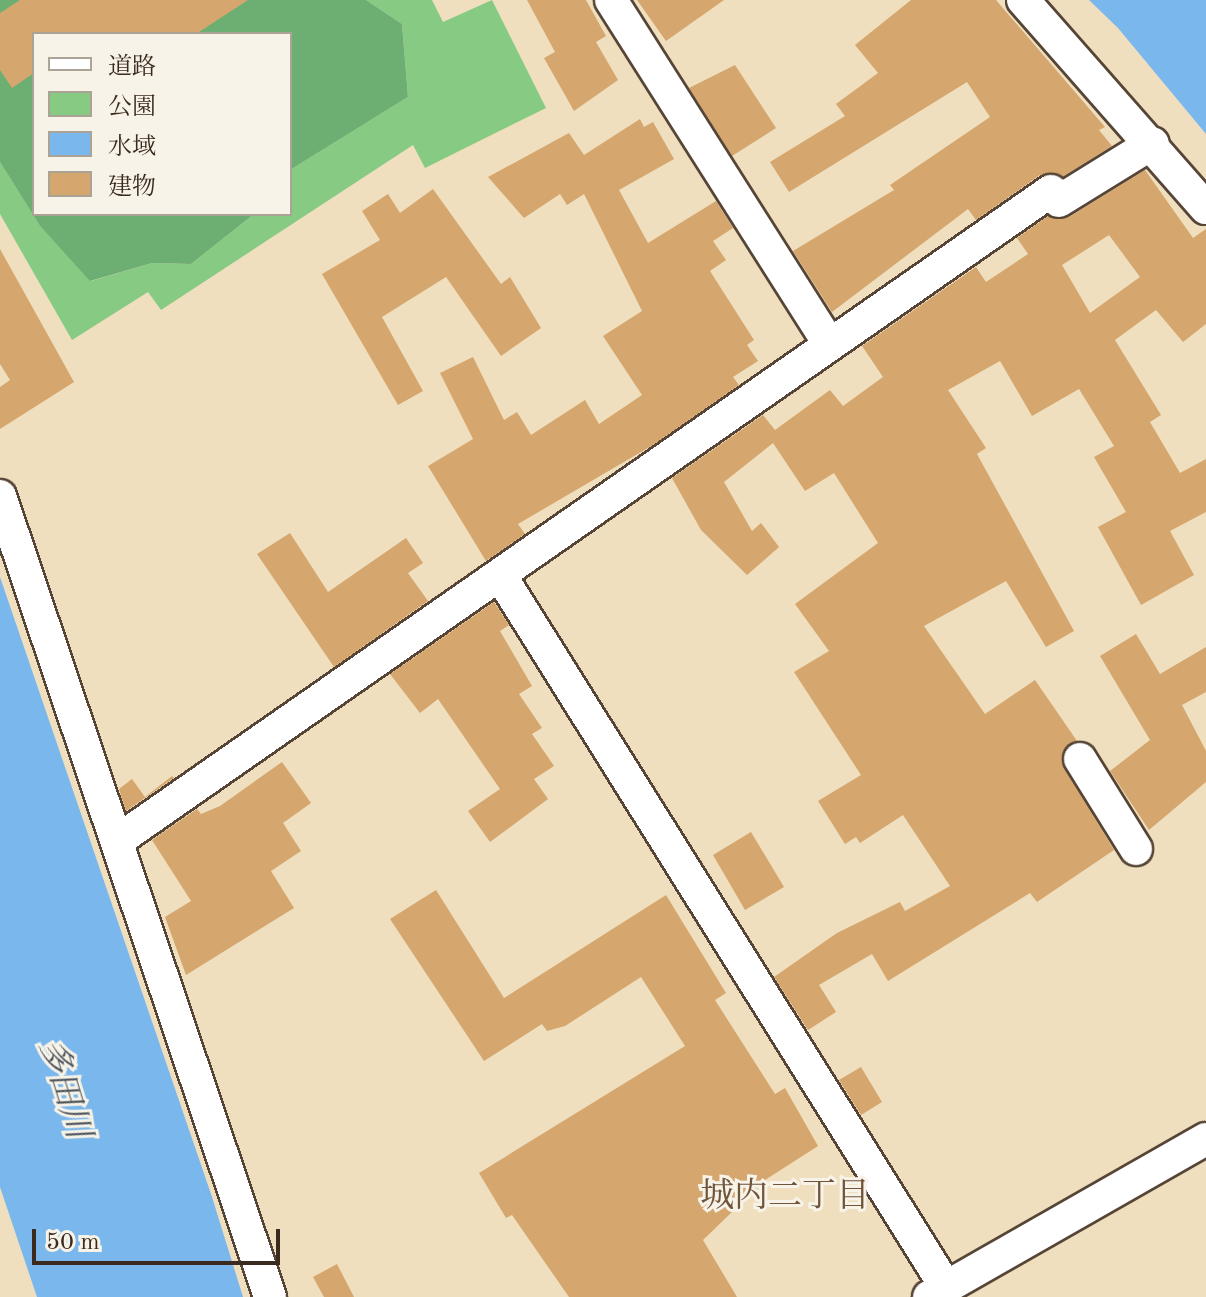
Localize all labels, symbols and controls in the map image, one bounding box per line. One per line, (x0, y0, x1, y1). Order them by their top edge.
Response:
legend (32, 32, 292, 216)
text: 道路 (108, 56, 156, 80)
text: 公園 (108, 96, 156, 120)
text: 水域 (108, 136, 156, 160)
text: 建物 (108, 176, 156, 200)
water label: 多田川 (29, 1034, 97, 1144)
district label: 城内二丁目 (700, 1178, 870, 1218)
scale bar (36, 1213, 284, 1263)
text: 50 m (46, 1231, 100, 1255)

